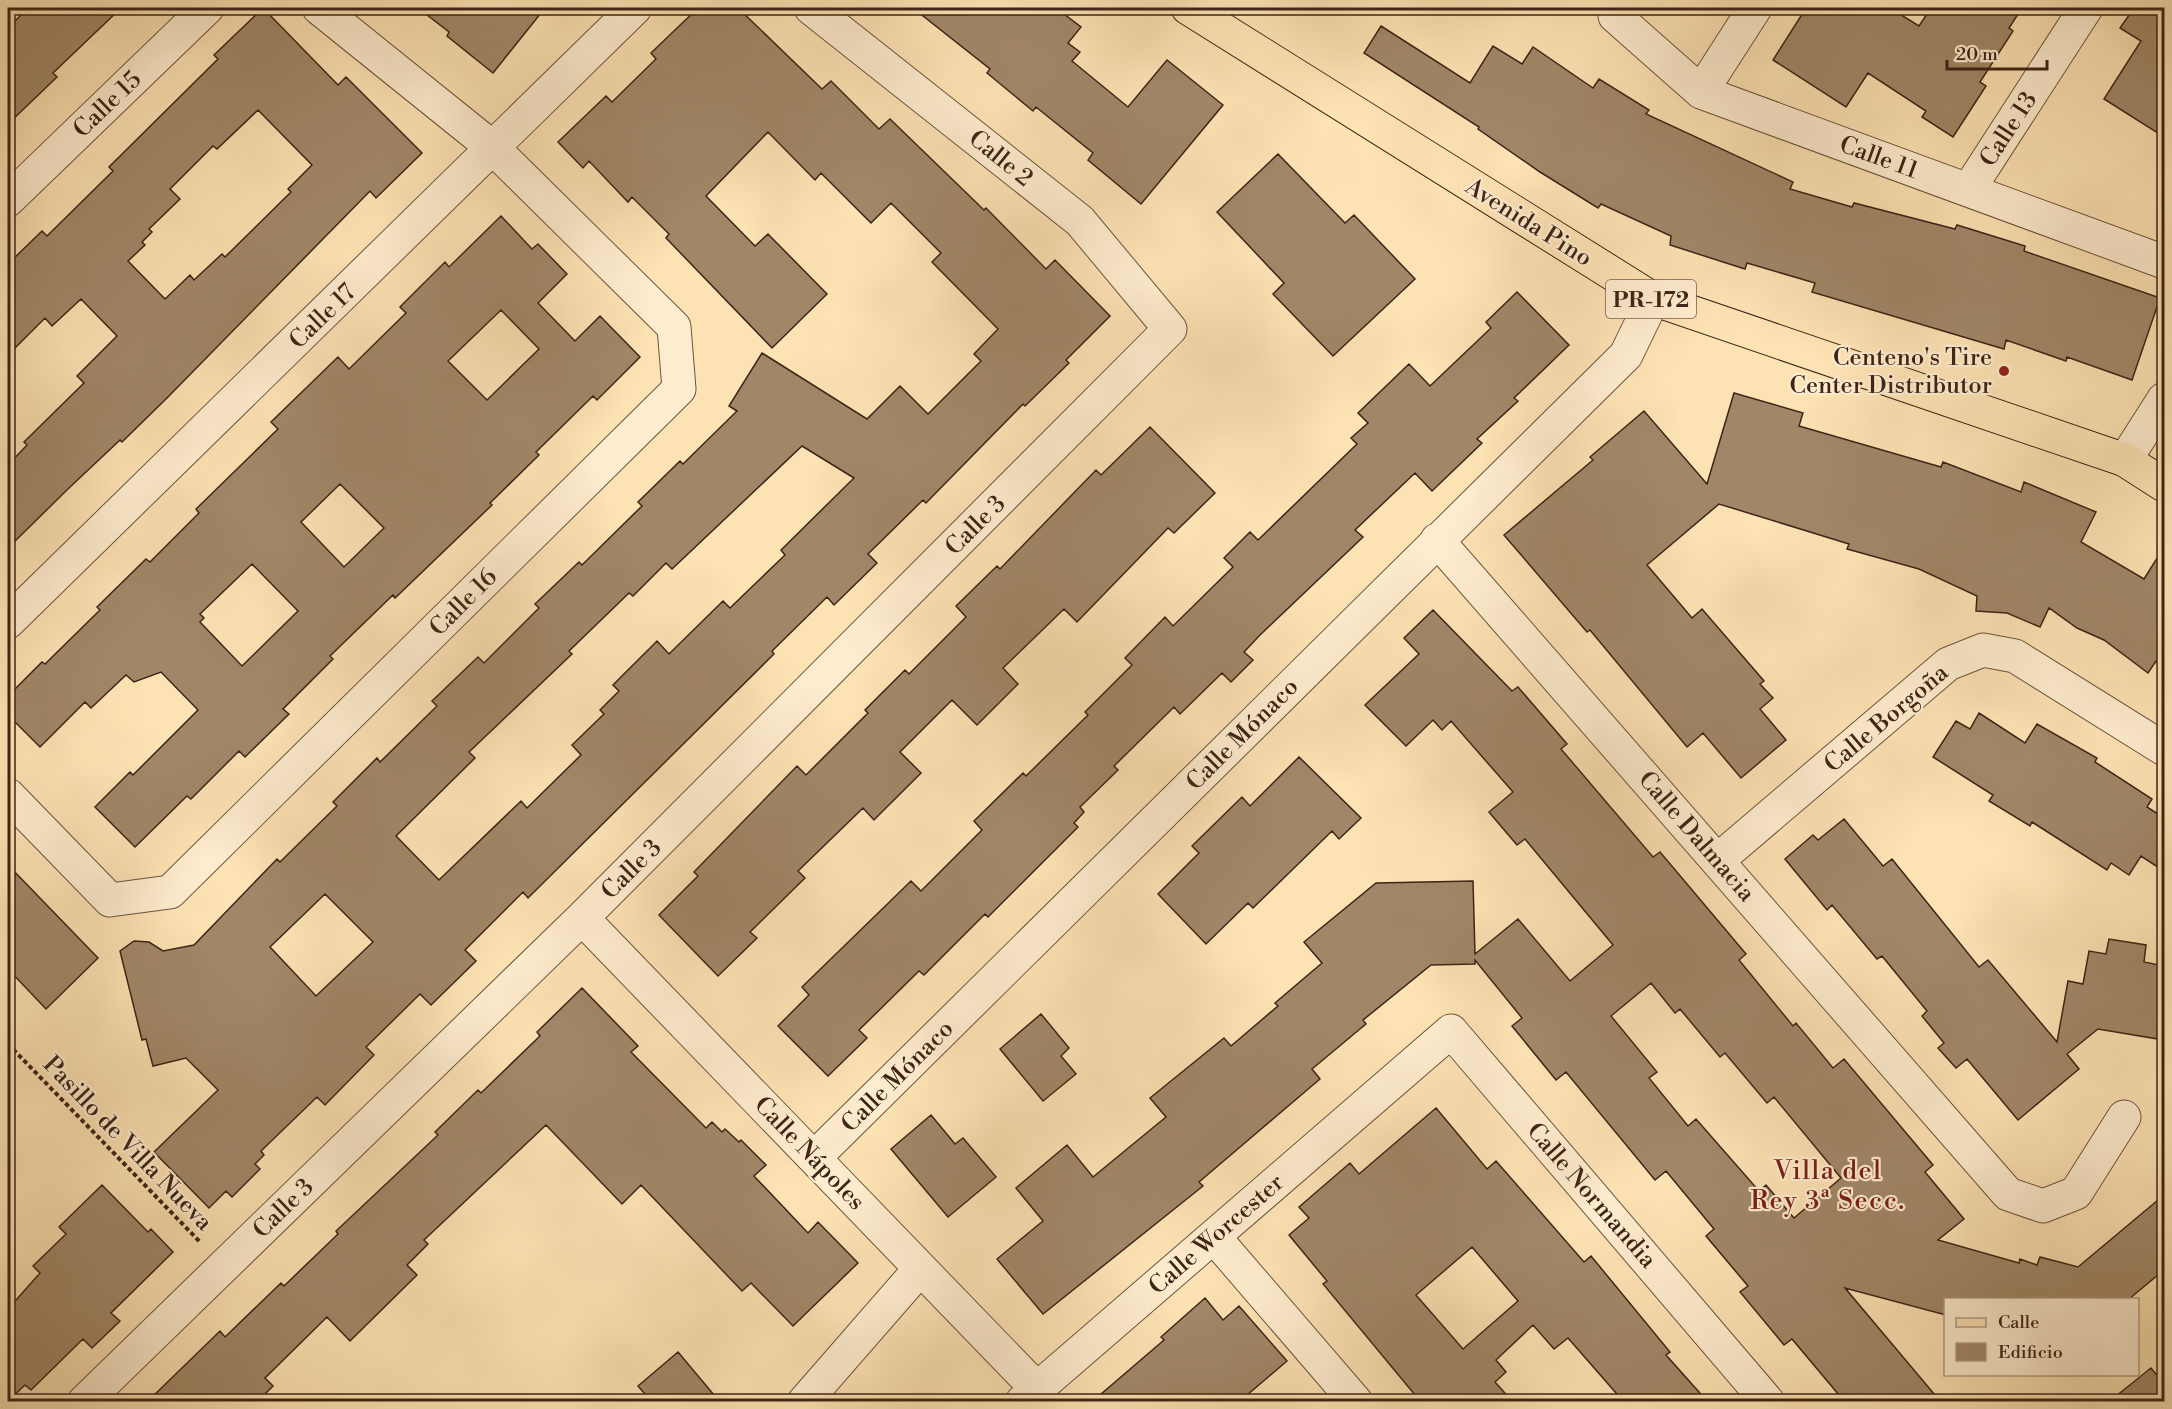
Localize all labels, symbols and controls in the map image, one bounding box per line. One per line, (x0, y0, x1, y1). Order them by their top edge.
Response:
scale bar (1947, 33, 2048, 71)
text: 20 m (1956, 43, 1998, 66)
street label: Calle 15 (67, 65, 148, 145)
street label: Calle 13 (1974, 86, 2044, 173)
street label: Calle 2 (962, 124, 1038, 194)
street label: Calle 11 (1835, 130, 1923, 186)
street label: Avenida Pino (1459, 171, 1598, 274)
street label: Calle 17 (283, 278, 362, 356)
road number: PR-172 (1606, 280, 1696, 318)
place label: Centeno's Tire Center Distributor (1789, 343, 1992, 401)
marker: Centeno's Tire Center Distributor (1997, 364, 2011, 378)
street label: Calle 3 (939, 489, 1012, 562)
street label: Calle 16 (423, 562, 504, 643)
street label: Calle Borgoña (1818, 658, 1955, 779)
street label: Calle Mónaco (1180, 672, 1305, 797)
street label: Calle Dalmacia (1631, 765, 1762, 909)
street label: Calle 3 (595, 833, 668, 906)
street label: Calle Mónaco (835, 1014, 960, 1139)
street label: Pasillo de Villa Nueva (36, 1050, 219, 1238)
street label: Calle Nápoles (748, 1091, 871, 1217)
street label: Calle Normandia (1520, 1117, 1663, 1275)
district label: Villa del Rey 3ª Secc. (1750, 1155, 1906, 1217)
street label: Calle Worcester (1143, 1168, 1290, 1302)
street label: Calle 3 (247, 1173, 320, 1245)
legend (1944, 1298, 2139, 1376)
text: Calle (1998, 1311, 2039, 1334)
text: Edificio (1998, 1341, 2063, 1364)

